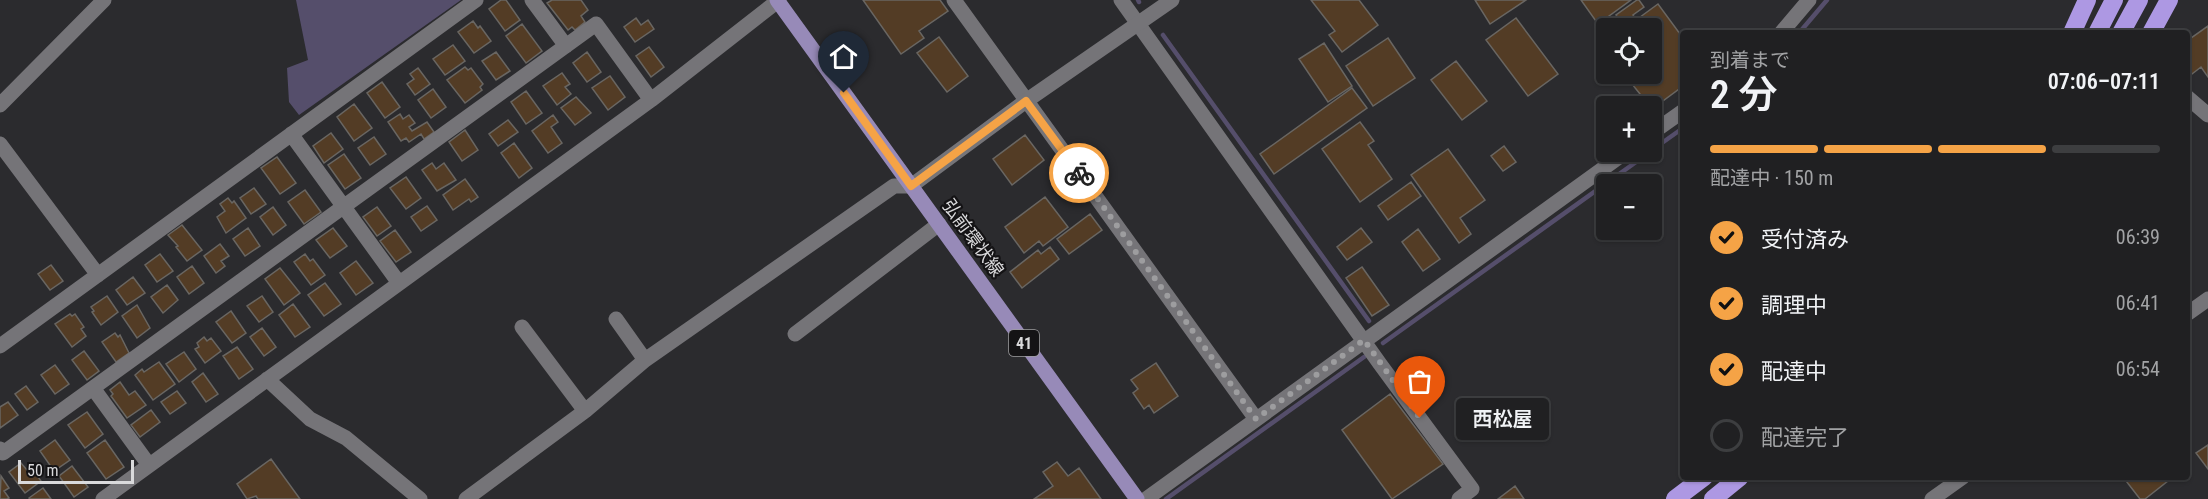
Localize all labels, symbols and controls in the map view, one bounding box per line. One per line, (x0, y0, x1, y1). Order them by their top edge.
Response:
map controls (1596, 18, 1662, 240)
button: locate (1596, 18, 1662, 84)
pin (818, 31, 869, 93)
icon: home (827, 40, 860, 73)
text: 到着まで (1710, 48, 1790, 72)
text: 07:06–07:11 (2048, 69, 2160, 94)
text: 2 分 (1710, 72, 1778, 118)
button: + (1596, 96, 1662, 162)
courier (1049, 143, 1109, 203)
icon: bike (1063, 157, 1096, 190)
text: 配達中 · 150 m (1710, 166, 1833, 190)
button: − (1596, 174, 1662, 240)
street label: 弘前環状線 (938, 195, 1008, 280)
icon: check (1710, 221, 1743, 254)
text: 06:39 (2116, 225, 2160, 249)
text: 受付済み (1761, 227, 1849, 252)
icon: check (1710, 287, 1743, 320)
text: 06:41 (2116, 291, 2160, 315)
text: 調理中 (1761, 293, 1827, 318)
road number: 41 (1009, 330, 1039, 356)
icon: check (1710, 353, 1743, 386)
pin (1394, 356, 1445, 418)
text: 06:54 (2116, 357, 2160, 381)
text: 配達中 (1761, 359, 1827, 384)
icon: bag (1403, 365, 1436, 398)
callout: 西松屋 (1456, 397, 1549, 439)
text: 西松屋 (1473, 407, 1533, 431)
text: 配達完了 (1761, 425, 1849, 450)
scale bar (18, 457, 134, 484)
text: 50 m (27, 461, 59, 480)

